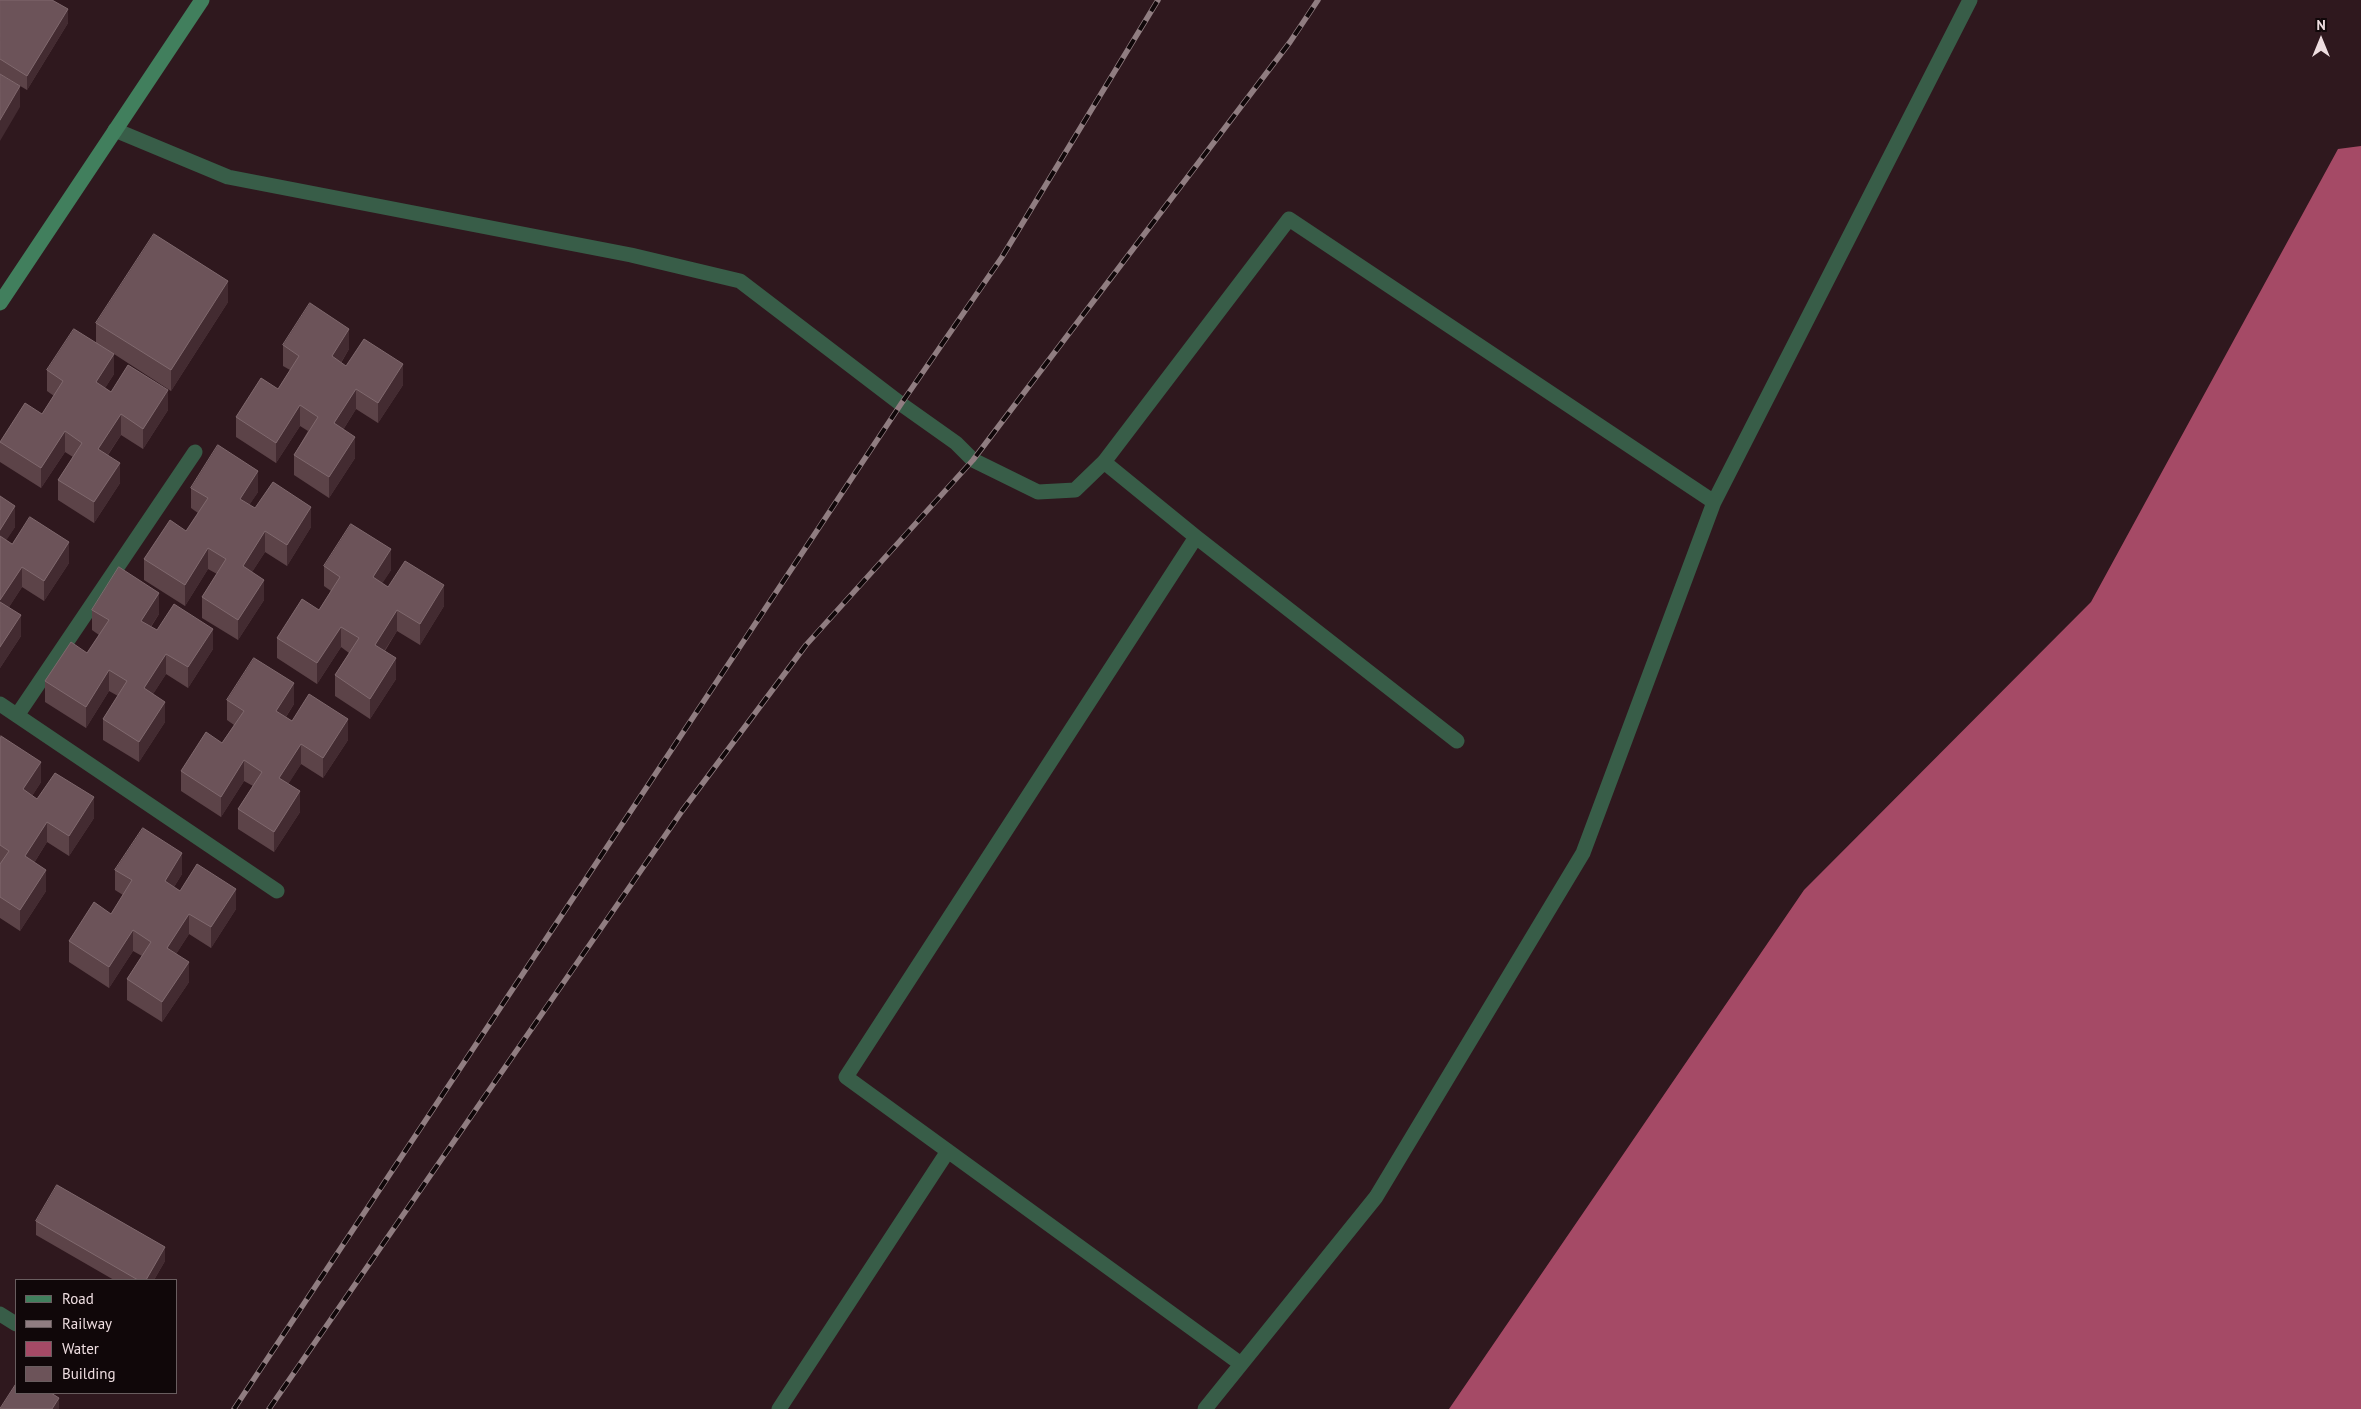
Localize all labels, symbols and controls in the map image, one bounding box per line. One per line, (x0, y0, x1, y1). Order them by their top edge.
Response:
north arrow (2296, 15, 2346, 65)
text: N (2316, 16, 2326, 34)
legend (15, 1279, 178, 1394)
text: Road (62, 1289, 94, 1308)
text: Railway (62, 1314, 112, 1333)
text: Water (62, 1339, 99, 1358)
text: Building (62, 1364, 116, 1383)

